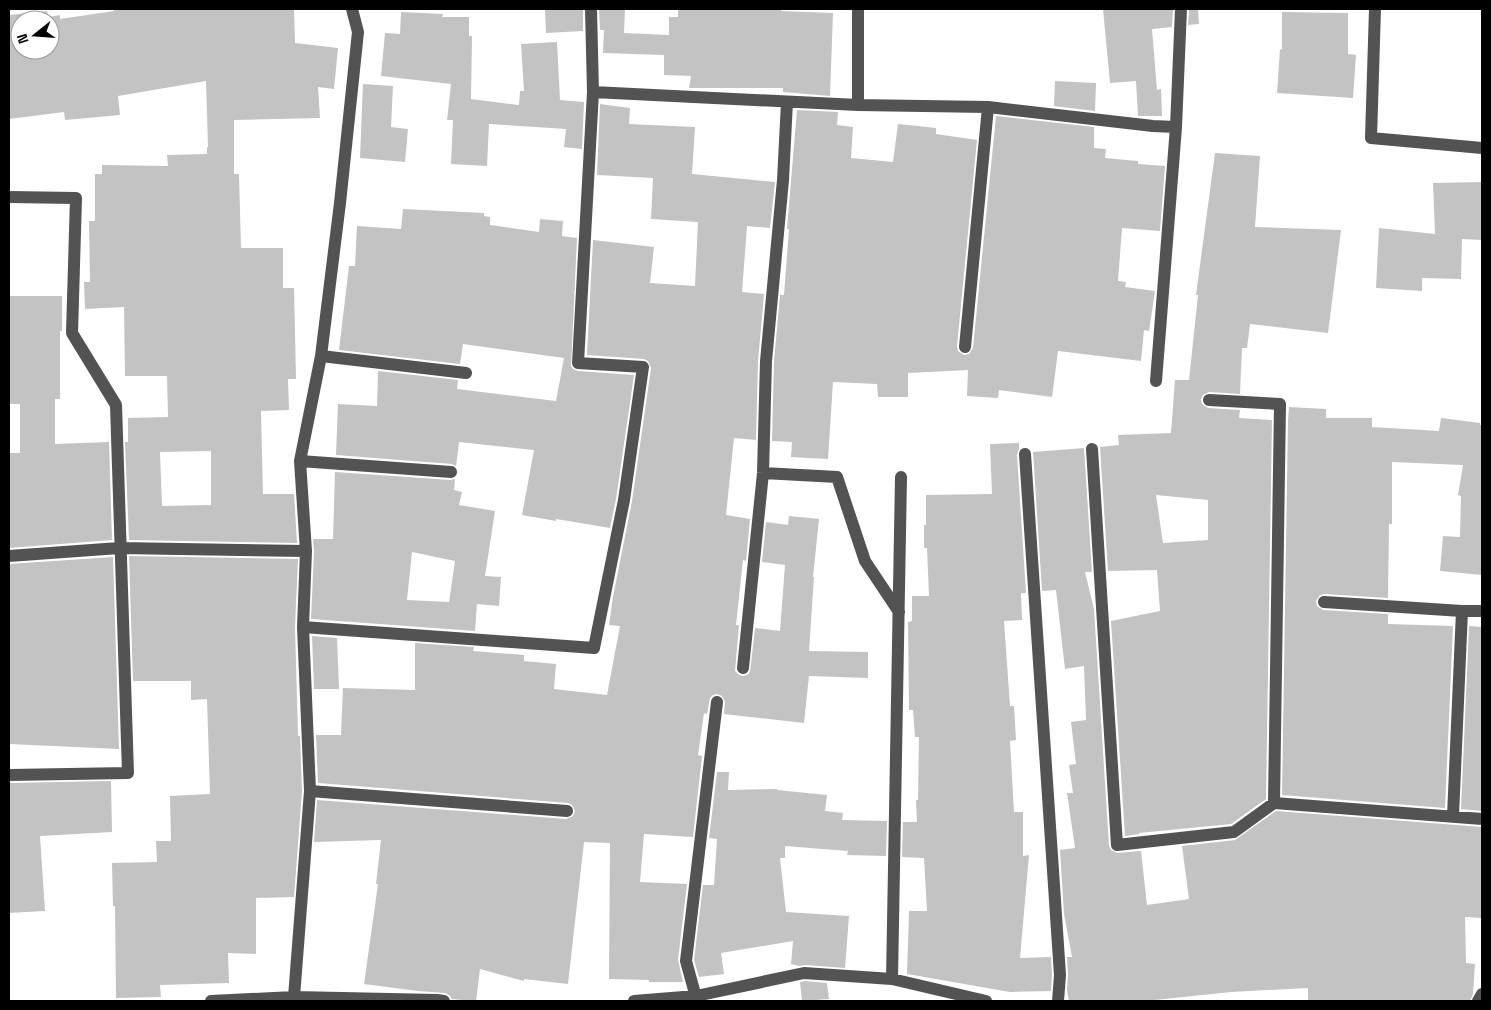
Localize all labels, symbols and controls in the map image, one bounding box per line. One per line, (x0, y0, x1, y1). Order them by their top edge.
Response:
north arrow (10, 10, 60, 60)
text: N (13, 32, 33, 46)

